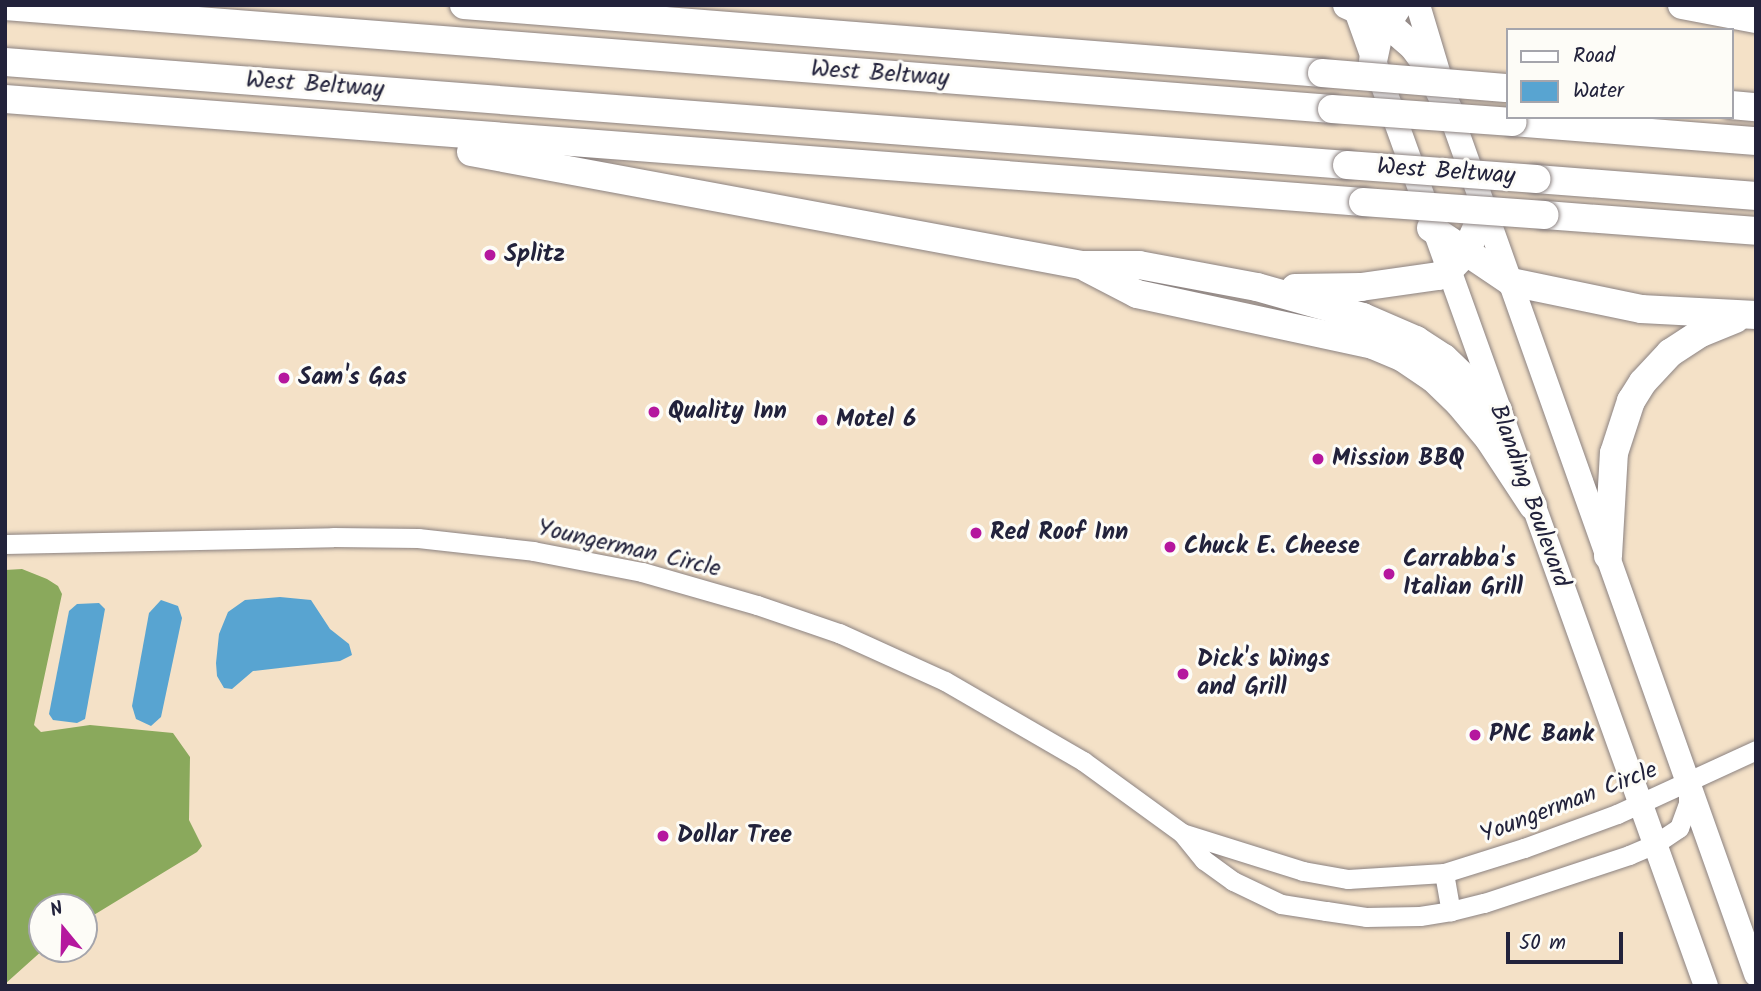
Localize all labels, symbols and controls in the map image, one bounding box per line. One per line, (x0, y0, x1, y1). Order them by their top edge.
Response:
legend (1506, 28, 1733, 119)
text: Road (1573, 40, 1615, 73)
street label: West Beltway (810, 55, 950, 93)
street label: West Beltway (245, 66, 385, 104)
text: Water (1573, 75, 1624, 108)
street label: West Beltway (1376, 153, 1516, 191)
place label: Splitz (504, 241, 565, 269)
marker: Splitz (482, 247, 498, 263)
place label: Sam's Gas (298, 364, 407, 392)
marker: Sam's Gas (276, 370, 292, 386)
place label: Quality Inn (668, 398, 787, 426)
street label: Blanding Boulevard (1483, 401, 1575, 591)
marker: Quality Inn (646, 404, 662, 420)
place label: Motel 6 (836, 406, 916, 434)
marker: Motel 6 (814, 412, 830, 428)
place label: Mission BBQ (1332, 445, 1464, 473)
marker: Mission BBQ (1310, 451, 1326, 467)
street label: Youngerman Circle (535, 514, 723, 584)
place label: Red Roof Inn (990, 519, 1128, 547)
marker: Red Roof Inn (968, 525, 984, 541)
place label: Chuck E. Cheese (1184, 533, 1360, 561)
marker: Chuck E. Cheese (1162, 539, 1178, 555)
place label: Carrabba's Italian Grill (1403, 546, 1523, 602)
marker: Carrabba's Italian Grill (1381, 566, 1397, 582)
place label: Dick's Wings and Grill (1197, 646, 1330, 702)
marker: Dick's Wings and Grill (1175, 666, 1191, 682)
place label: PNC Bank (1489, 721, 1594, 749)
marker: PNC Bank (1467, 727, 1483, 743)
street label: Youngerman Circle (1476, 756, 1662, 850)
place label: Dollar Tree (677, 822, 792, 850)
marker: Dollar Tree (655, 828, 671, 844)
north arrow (28, 893, 98, 963)
text: N (46, 894, 67, 926)
scale bar (1509, 918, 1626, 962)
text: 50 m (1519, 927, 1566, 960)

